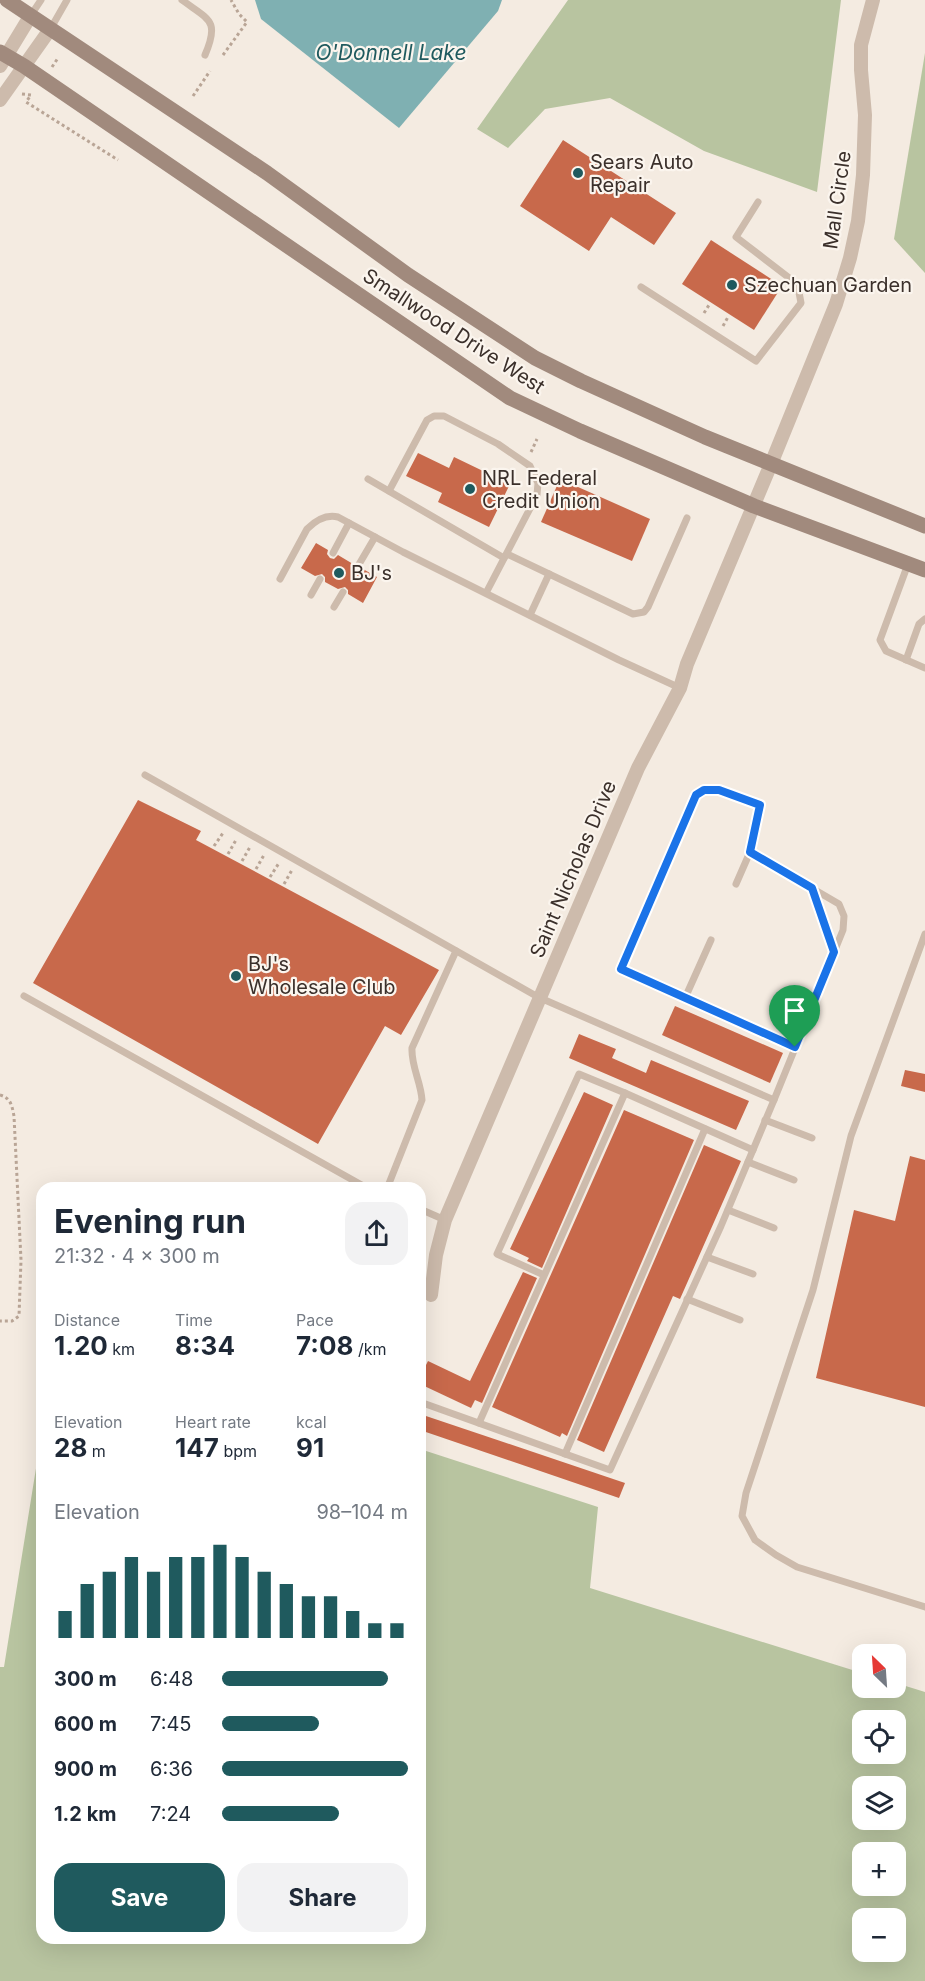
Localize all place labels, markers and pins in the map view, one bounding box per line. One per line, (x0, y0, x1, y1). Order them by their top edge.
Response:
place label: Sears Auto Repair (590, 150, 694, 197)
marker: Sears Auto Repair (571, 166, 585, 180)
place label: Szechuan Garden (744, 273, 912, 297)
marker: Szechuan Garden (725, 278, 739, 292)
place label: NRL Federal Credit Union (482, 466, 600, 513)
marker: NRL Federal Credit Union (463, 482, 477, 496)
place label: BJ's (351, 561, 392, 585)
marker: BJ's (332, 566, 346, 580)
place label: BJ's Wholesale Club (248, 952, 395, 999)
marker: BJ's Wholesale Club (229, 969, 243, 983)
pin (769, 985, 820, 1047)

